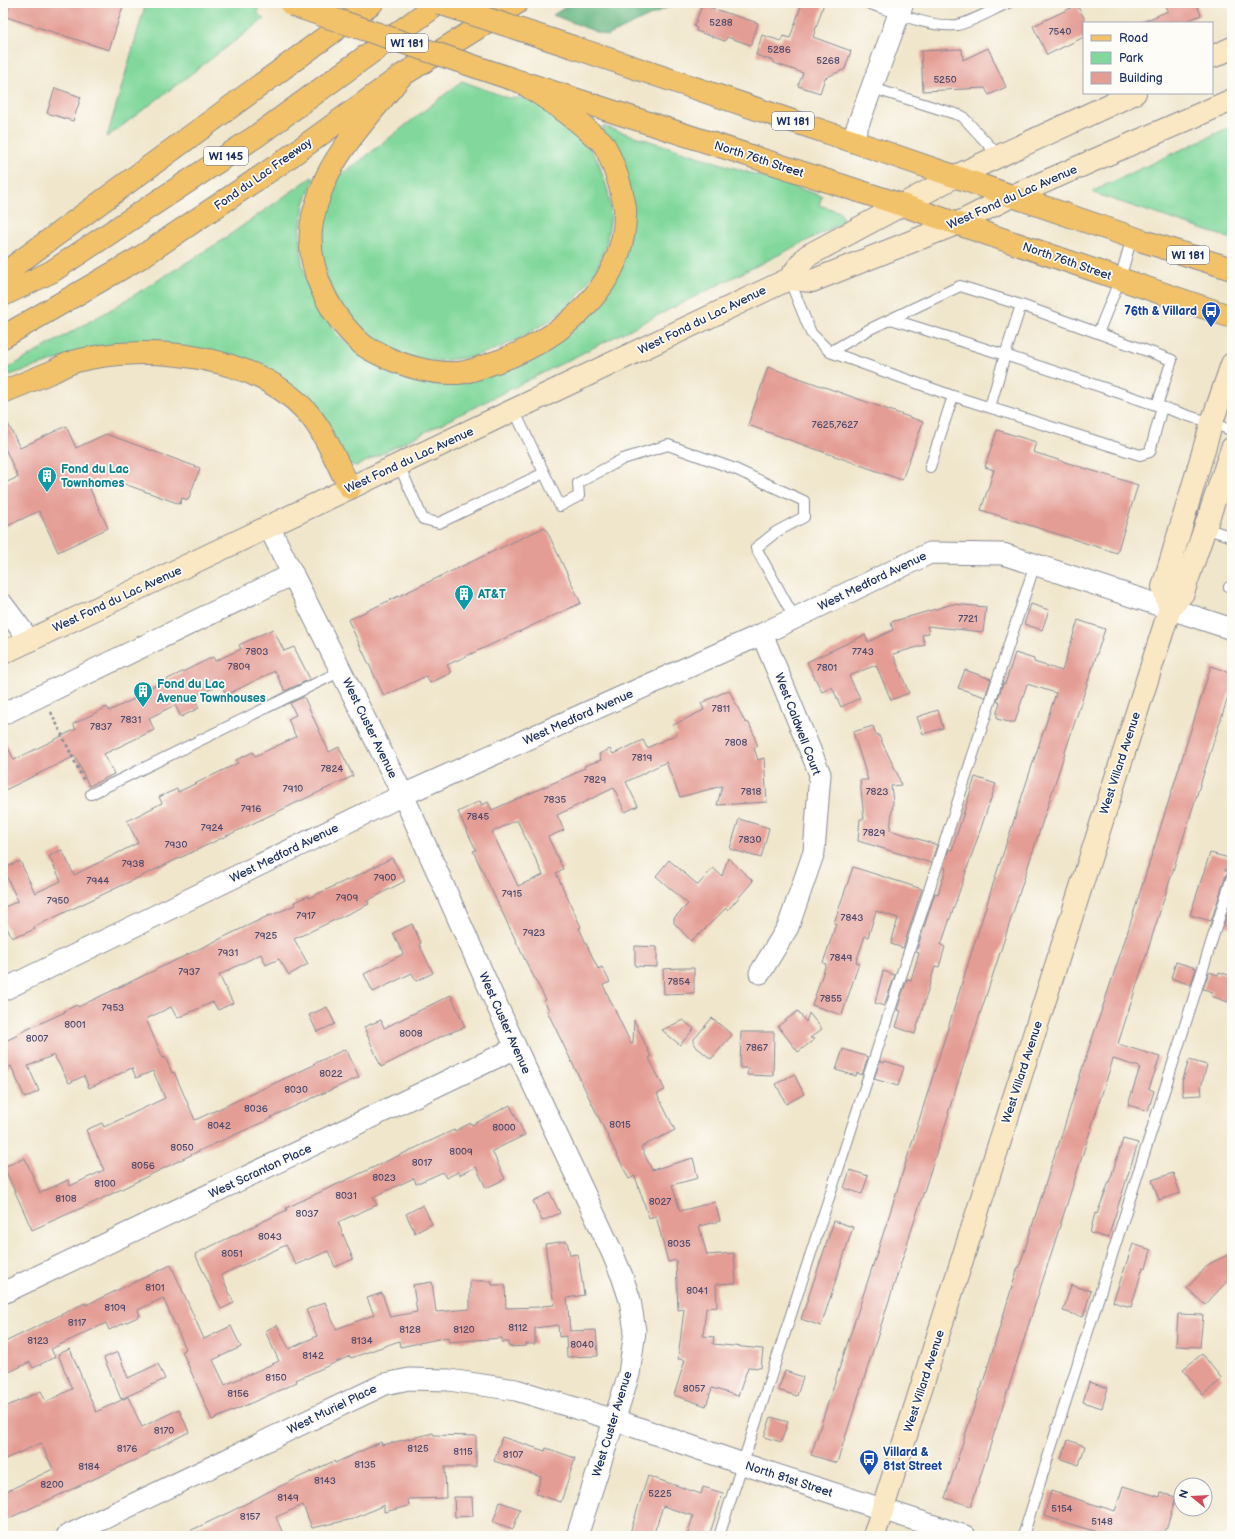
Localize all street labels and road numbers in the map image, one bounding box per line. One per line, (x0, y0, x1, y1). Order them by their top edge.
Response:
road number: WI 181 (386, 34, 428, 52)
road number: WI 181 (772, 112, 814, 130)
street label: Fond du Lac Freeway (212, 135, 316, 214)
street label: North 76th Street (712, 138, 806, 181)
road number: WI 145 (204, 147, 248, 165)
street label: West Fond du Lac Avenue (945, 162, 1080, 233)
street label: North 76th Street (1020, 239, 1114, 284)
road number: WI 181 (1167, 246, 1209, 264)
street label: West Fond du Lac Avenue (636, 283, 769, 358)
street label: West Fond du Lac Avenue (342, 424, 476, 497)
street label: West Medford Avenue (815, 549, 929, 614)
street label: West Fond du Lac Avenue (50, 563, 184, 636)
street label: West Caldwell Court (771, 671, 824, 778)
street label: West Custer Avenue (339, 676, 400, 781)
street label: West Medford Avenue (521, 686, 636, 749)
street label: West Villard Avenue (1097, 710, 1144, 816)
street label: West Medford Avenue (227, 821, 341, 886)
street label: West Custer Avenue (475, 970, 534, 1076)
street label: West Villard Avenue (999, 1019, 1046, 1125)
street label: West Scranton Place (206, 1141, 314, 1202)
street label: West Villard Avenue (901, 1328, 948, 1434)
street label: West Custer Avenue (589, 1370, 636, 1479)
street label: West Muriel Place (285, 1381, 379, 1438)
street label: North 81st Street (743, 1458, 835, 1501)

